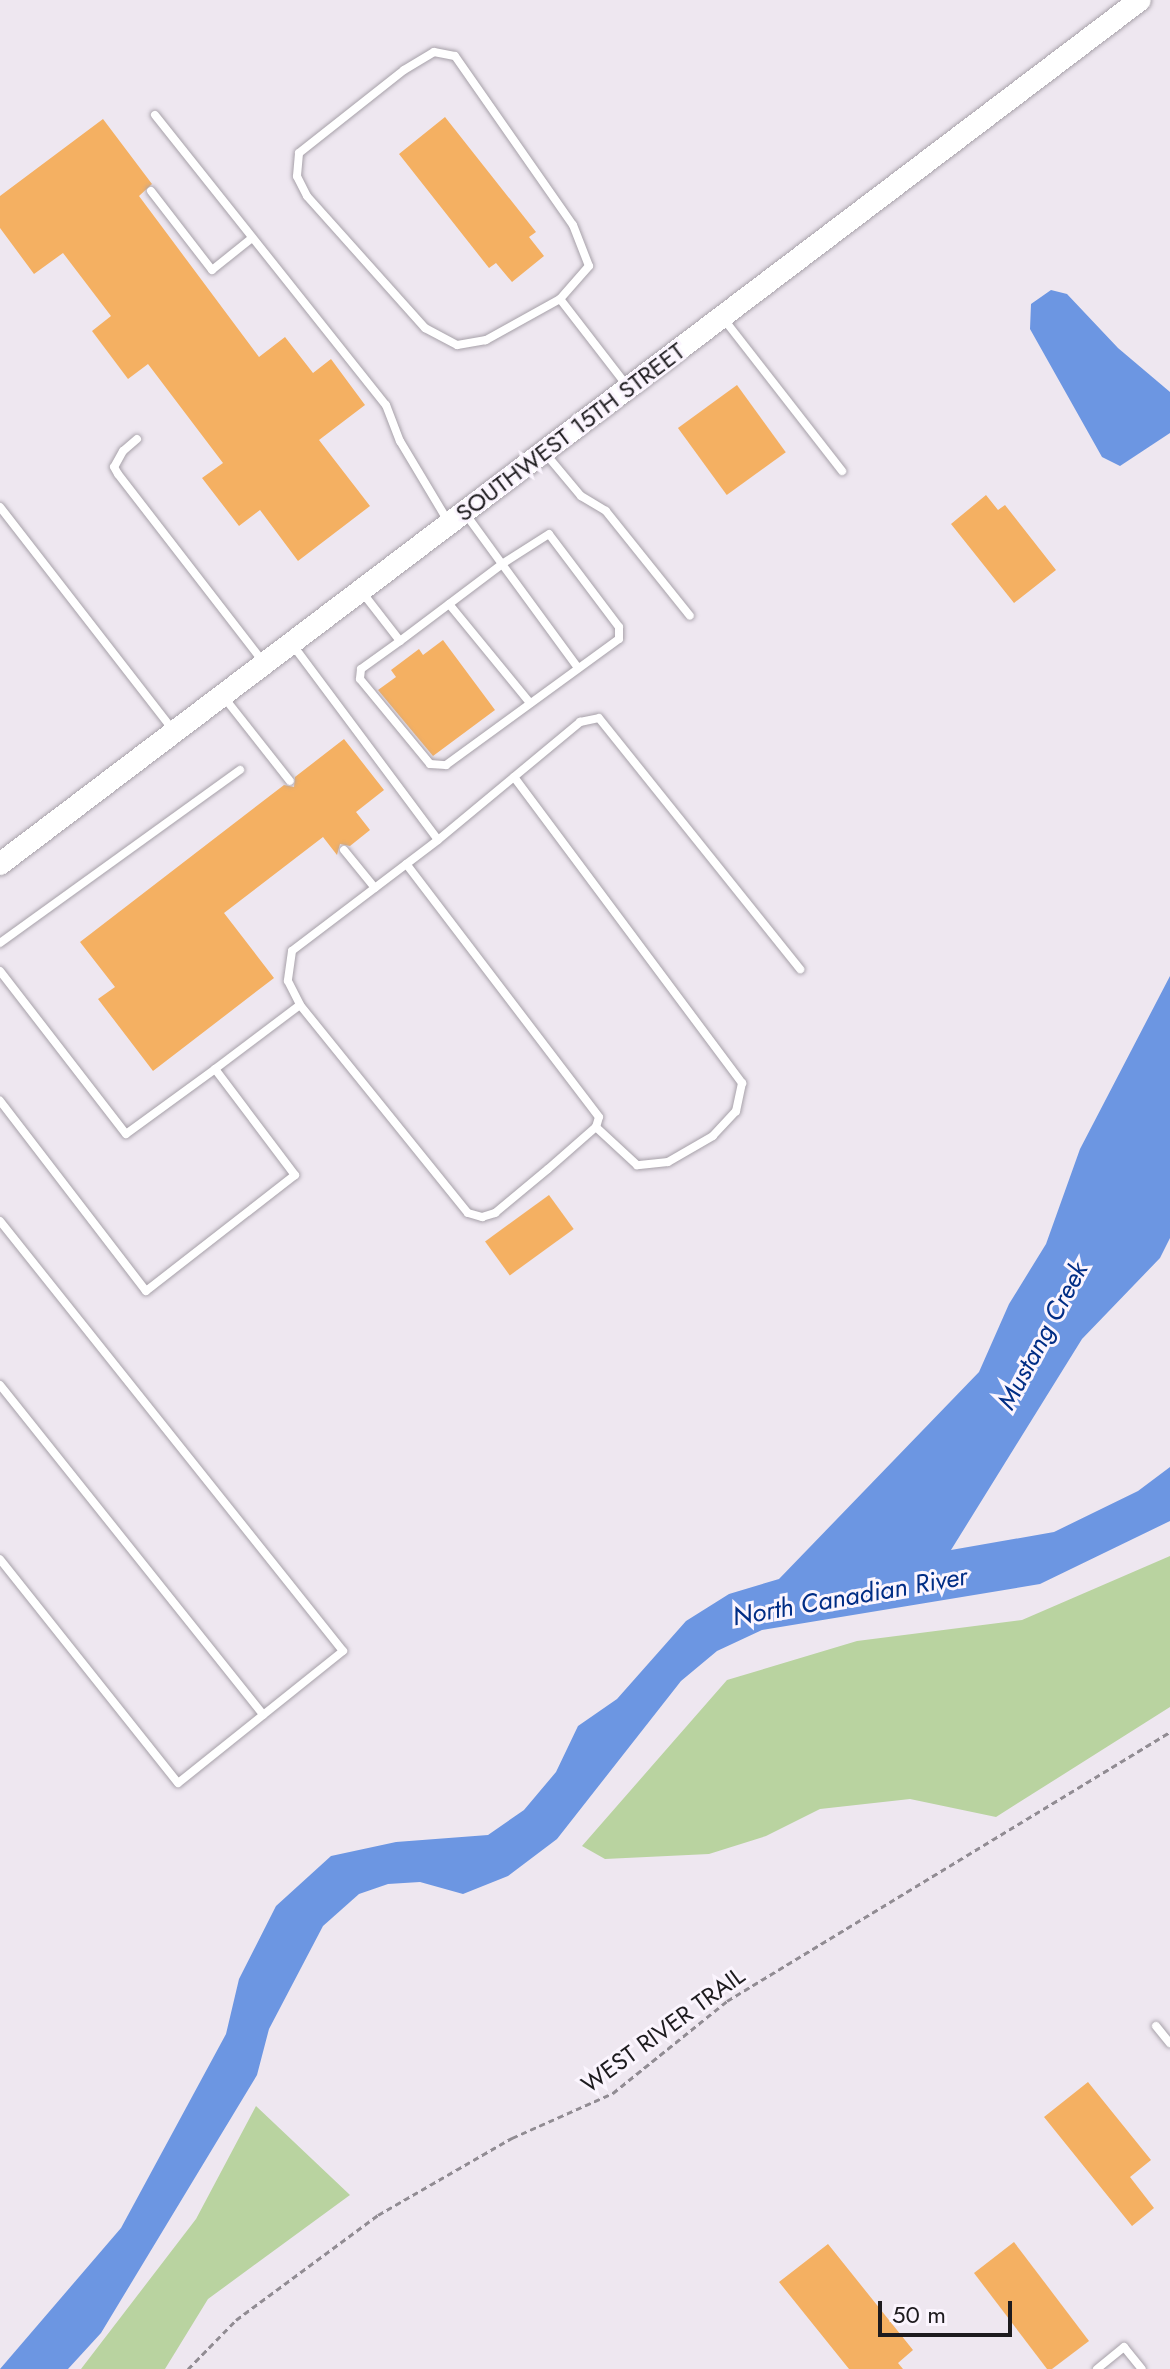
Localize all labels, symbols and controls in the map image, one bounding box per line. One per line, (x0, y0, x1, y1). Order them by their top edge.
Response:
street label: SOUTHWEST 15TH STREET (450, 337, 690, 527)
water label: Mustang Creek (991, 1257, 1095, 1415)
water label: North Canadian River (730, 1561, 970, 1633)
street label: WEST RIVER TRAIL (576, 1961, 750, 2099)
scale bar (882, 2285, 1016, 2335)
text: 50 m (892, 2297, 946, 2332)

